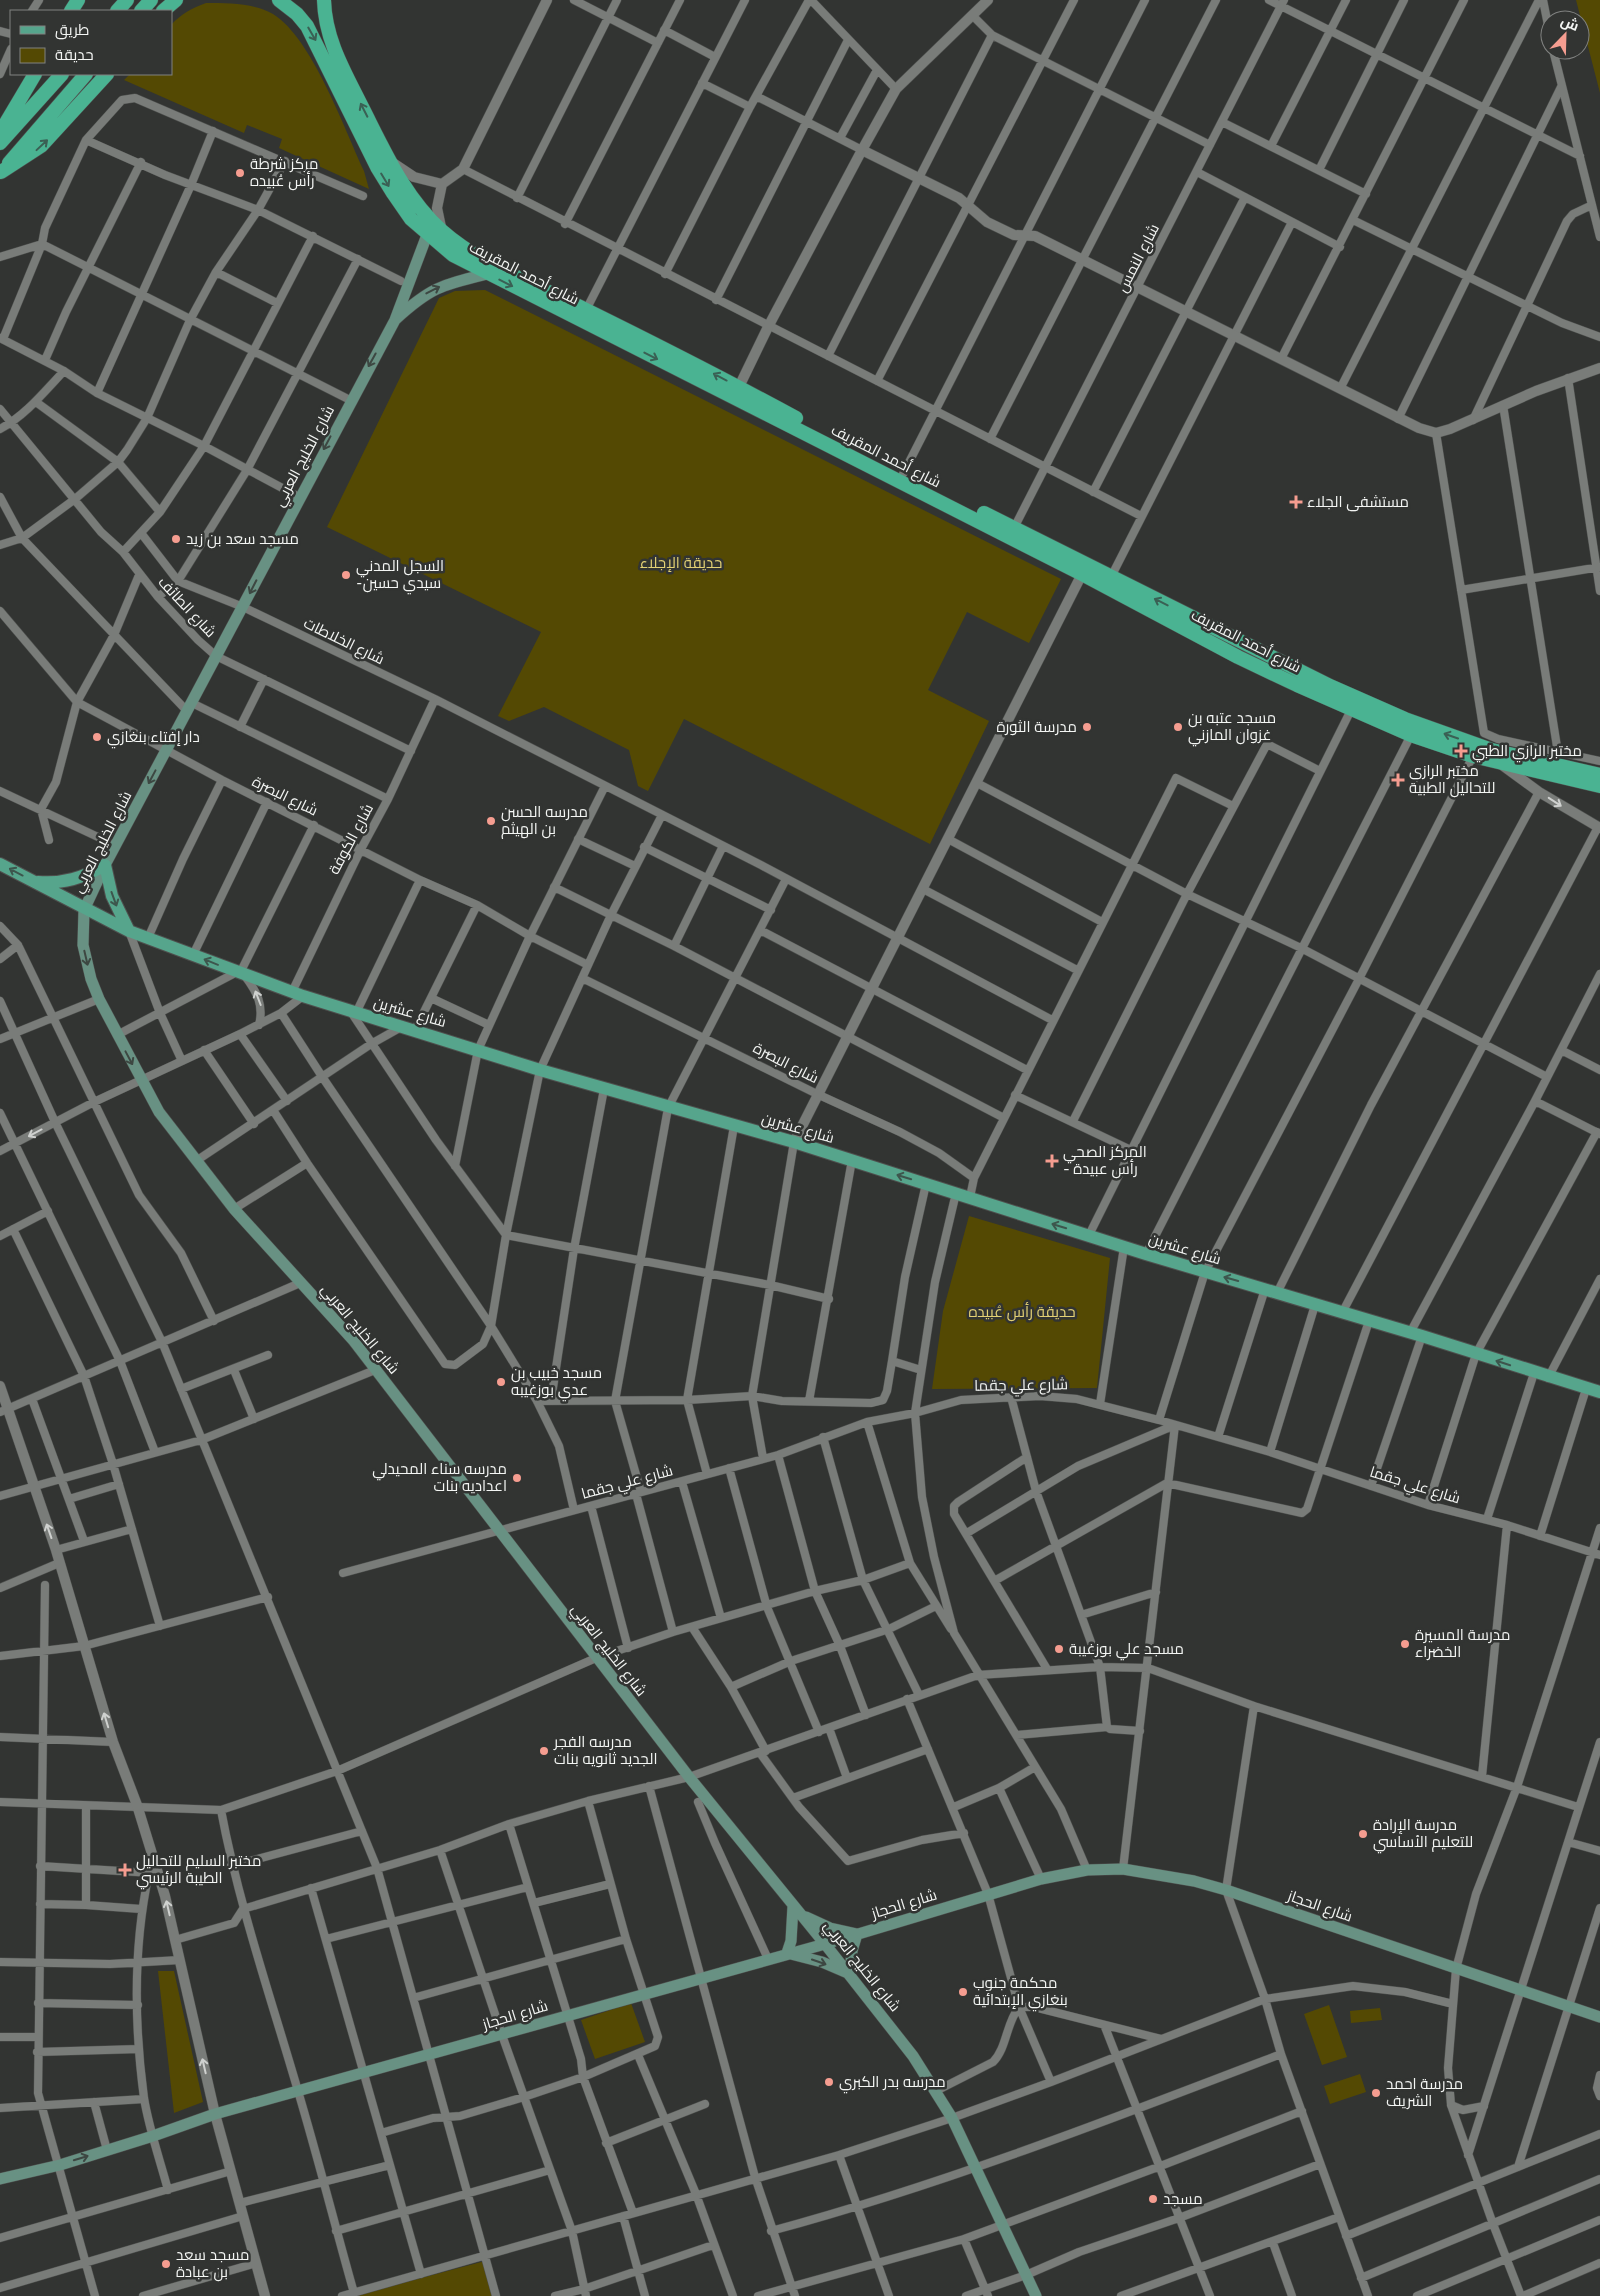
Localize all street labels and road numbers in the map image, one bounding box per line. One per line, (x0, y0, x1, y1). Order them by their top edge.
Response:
street label: شارع النمس (1112, 220, 1165, 296)
street label: شارع أحمد المقريف (465, 237, 582, 310)
street label: شارع الخليج العربي (269, 402, 341, 511)
street label: شارع أحمد المقريف (827, 420, 944, 493)
street label: شارع الطائف (153, 572, 220, 642)
street label: شارع أحمد المقريف (1187, 605, 1304, 678)
street label: شارع الخلاطات (300, 613, 388, 670)
street label: شارع البصرة (248, 771, 321, 821)
street label: شارع الخليج العربي (68, 788, 138, 897)
street label: شارع الكوفة (324, 800, 379, 878)
street label: شارع عشرين (371, 992, 449, 1033)
street label: شارع البصرة (749, 1038, 822, 1089)
street label: شارع عشرين (759, 1108, 837, 1149)
street label: شارع عشرين (1146, 1229, 1224, 1270)
street label: شارع الخليج العربي (315, 1280, 404, 1380)
street label: شارع علي جقما (974, 1374, 1068, 1398)
street label: شارع علي جقما (579, 1460, 675, 1506)
street label: شارع علي جقما (1367, 1462, 1463, 1510)
street label: شارع الخليج العربي (565, 1600, 651, 1701)
street label: شارع الحجاز (868, 1885, 940, 1925)
street label: شارع الحجاز (1284, 1885, 1355, 1927)
street label: شارع الخليج العربي (817, 1916, 905, 2017)
street label: شارع الحجاز (479, 1996, 551, 2036)

